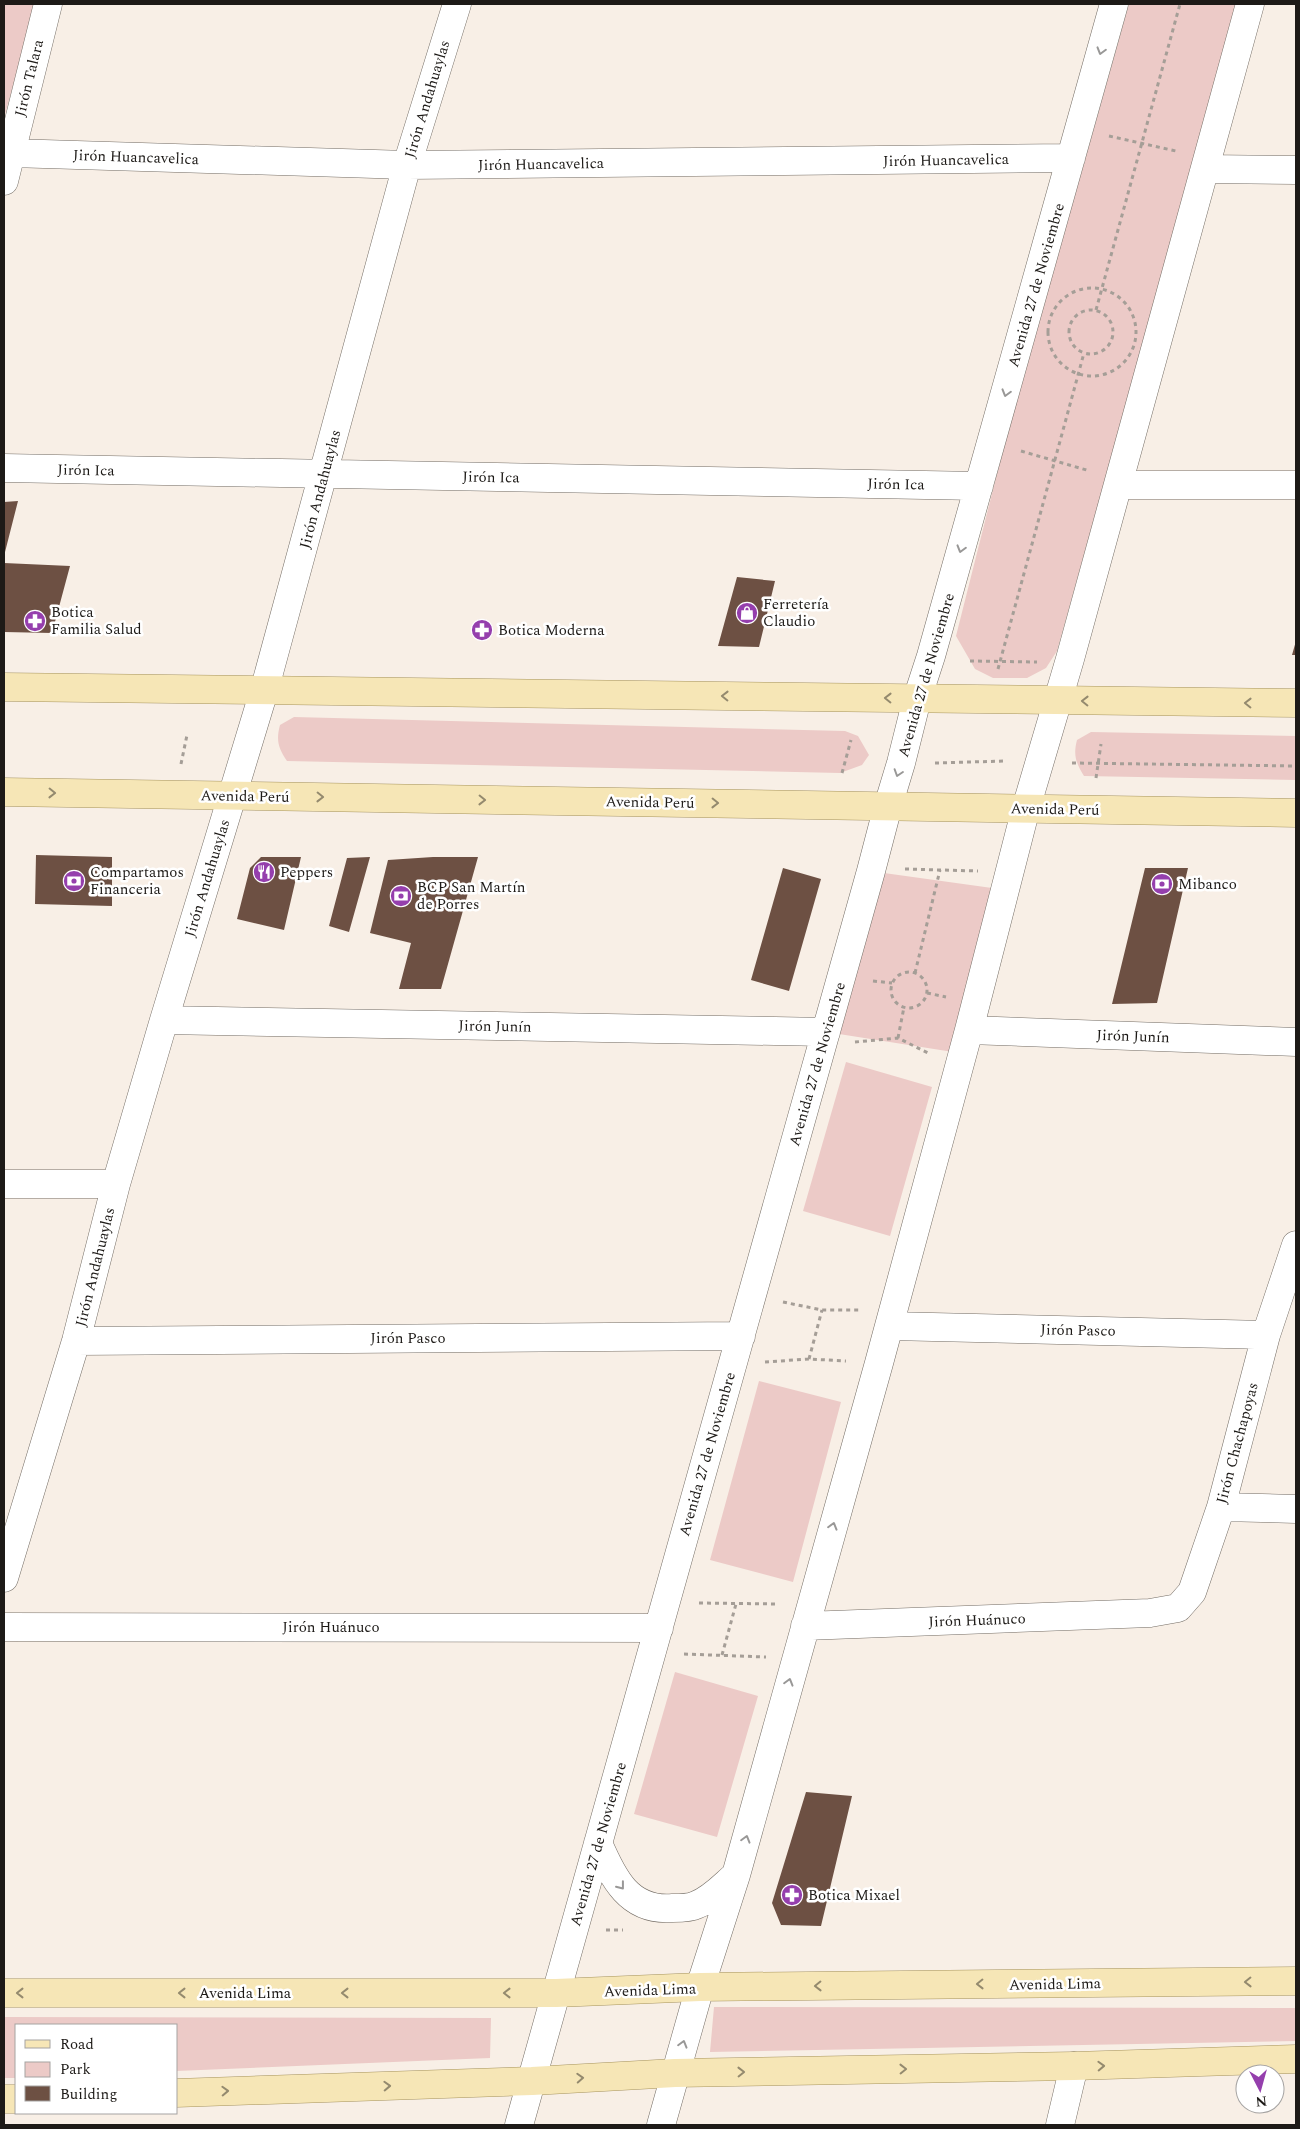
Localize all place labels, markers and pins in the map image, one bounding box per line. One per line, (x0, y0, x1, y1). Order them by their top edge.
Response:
place label: Ferretería Claudio (763, 593, 829, 633)
place label: Botica Familia Salud (51, 601, 142, 641)
shop icon: Ferretería Claudio (735, 601, 759, 625)
pharmacy icon: Botica Familia Salud (23, 609, 47, 633)
pharmacy icon: Botica Moderna (470, 618, 494, 642)
place label: Botica Moderna (498, 619, 605, 642)
restaurant icon: Peppers (252, 860, 276, 884)
place label: Compartamos Financeria (90, 861, 184, 901)
place label: Peppers (280, 861, 333, 884)
bank icon: Compartamos Financeria (62, 869, 86, 893)
bank icon: Mibanco (1150, 872, 1174, 896)
place label: Mibanco (1178, 873, 1237, 896)
place label: BCP San Martín de Porres (417, 876, 526, 916)
bank icon: BCP San Martín de Porres (389, 884, 413, 908)
pharmacy icon: Botica Mixael (780, 1883, 804, 1907)
place label: Botica Mixael (808, 1884, 900, 1907)

